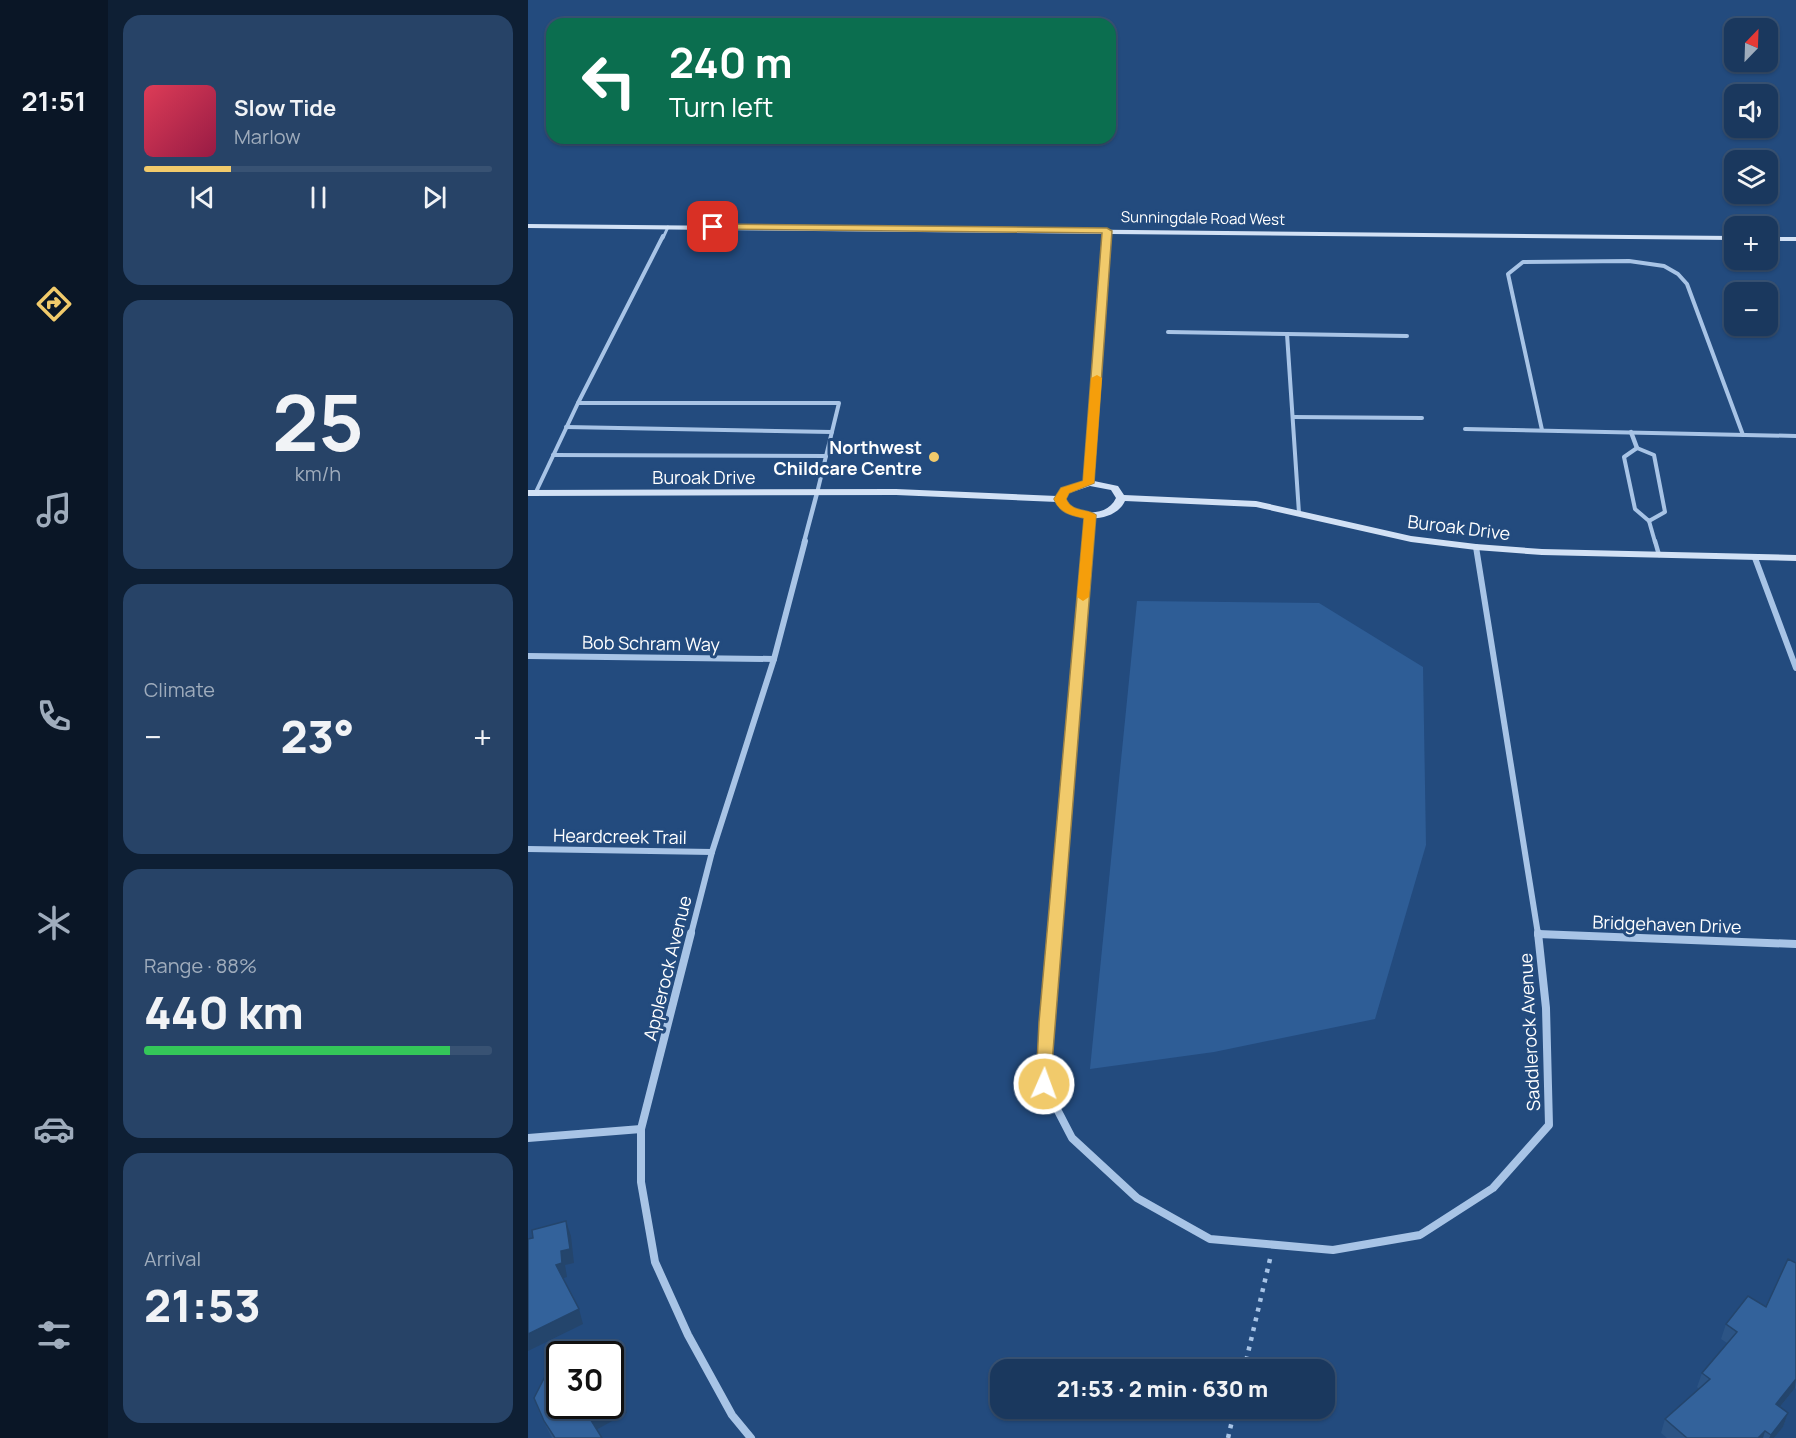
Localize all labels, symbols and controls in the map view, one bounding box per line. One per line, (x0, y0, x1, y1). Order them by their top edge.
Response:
north arrow (1724, 18, 1778, 72)
map controls (1724, 18, 1778, 336)
text: 240 m (669, 33, 793, 91)
icon: left (570, 42, 648, 120)
text: 21:51 (22, 82, 86, 119)
button: sound (1724, 84, 1778, 138)
text: Turn left (669, 88, 773, 125)
text: Slow Tide (234, 93, 336, 123)
text: Marlow (234, 123, 301, 150)
button: layers (1724, 150, 1778, 204)
icon: previous (186, 181, 219, 214)
icon: pause (302, 181, 335, 214)
icon: next (418, 181, 451, 214)
pin (687, 201, 738, 252)
street label: Sunningdale Road West (1121, 206, 1285, 230)
icon: arrive (696, 210, 729, 243)
button: + (1724, 216, 1778, 270)
button: − (1724, 282, 1778, 336)
icon: directions (33, 283, 75, 325)
text: 25 (272, 368, 364, 474)
place label: Northwest Childcare Centre (773, 435, 922, 480)
marker: Northwest Childcare Centre (927, 450, 941, 464)
text: km/h (295, 460, 341, 487)
street label: Buroak Drive (652, 465, 756, 489)
icon: music (33, 489, 75, 531)
street label: Buroak Drive (1406, 509, 1512, 545)
street label: Bob Schram Way (582, 630, 721, 656)
text: Climate (144, 676, 215, 703)
icon: phone (33, 695, 75, 737)
text: 23° (280, 705, 354, 767)
text: − (144, 714, 162, 759)
text: + (473, 714, 492, 759)
street label: Heardcreek Trail (553, 823, 687, 849)
street label: Applerock Avenue (637, 893, 697, 1043)
icon: climate (33, 902, 75, 944)
street label: Bridgehaven Drive (1592, 909, 1742, 939)
text: Range · 88% (144, 952, 257, 979)
street label: Saddlerock Avenue (1513, 952, 1545, 1112)
text: 440 km (144, 981, 304, 1043)
position arrow (1012, 1052, 1076, 1116)
icon: car (33, 1108, 75, 1150)
text: Arrival (144, 1245, 201, 1272)
text: 21:53 (144, 1274, 261, 1336)
icon: filters (33, 1314, 75, 1356)
speed limit sign: 30 (546, 1341, 624, 1419)
text: 21:53 · 2 min · 630 m (1057, 1374, 1268, 1404)

